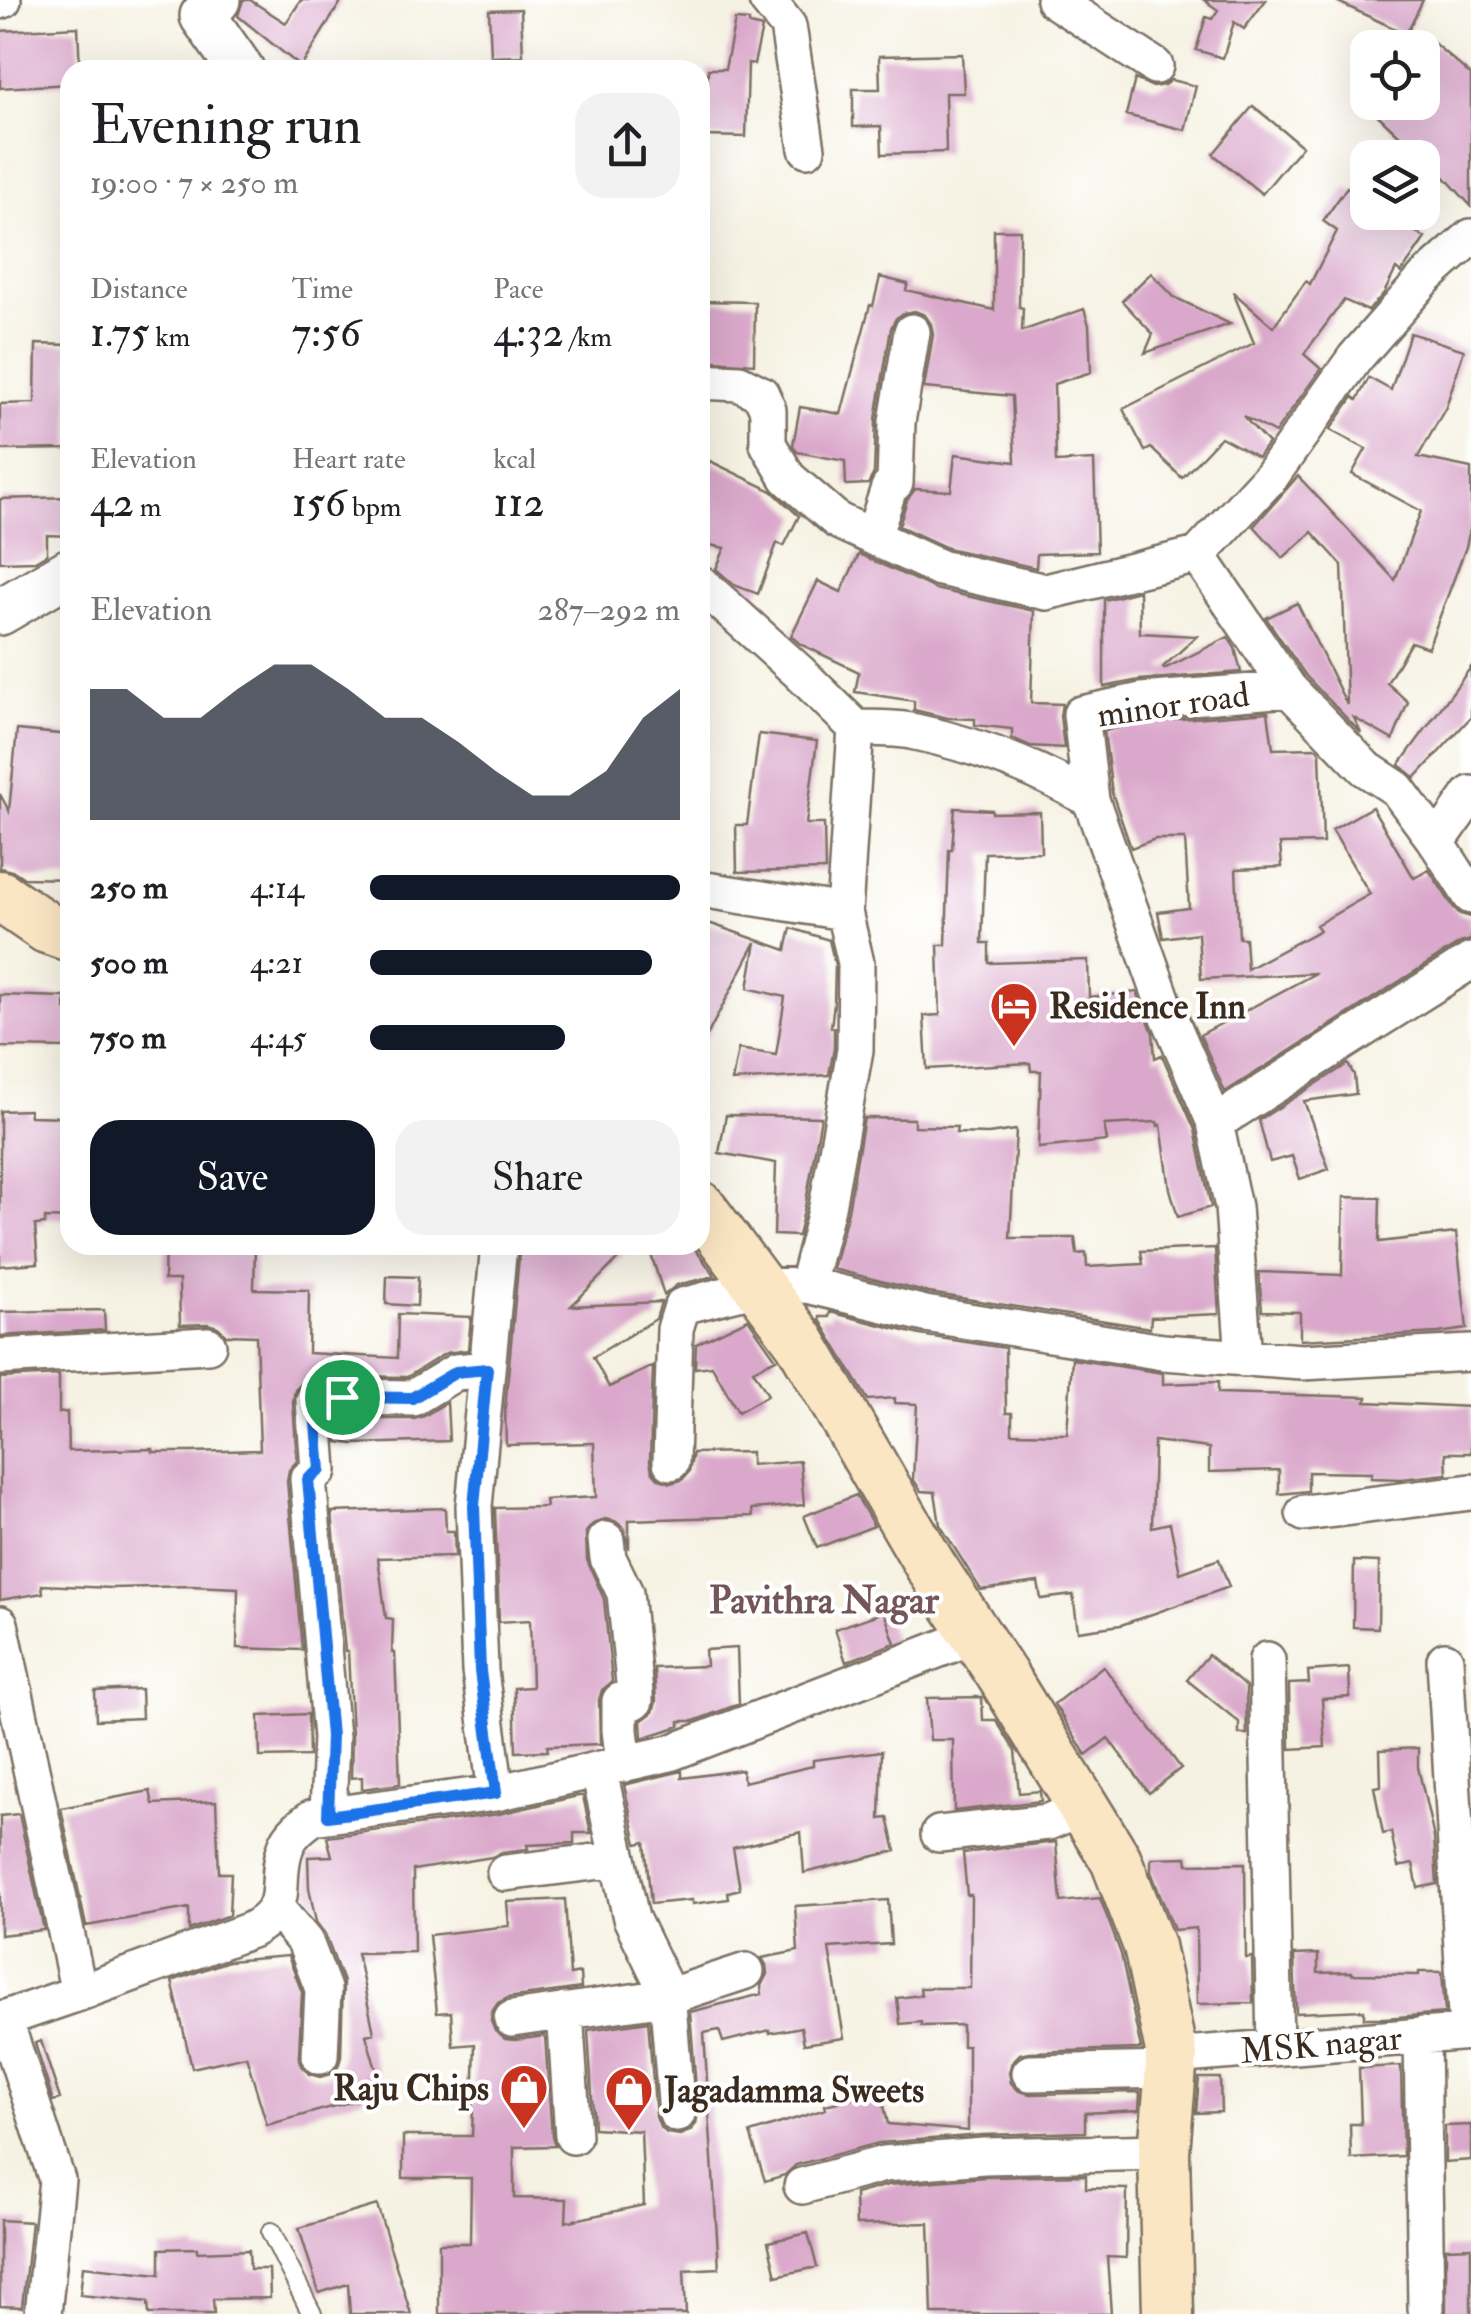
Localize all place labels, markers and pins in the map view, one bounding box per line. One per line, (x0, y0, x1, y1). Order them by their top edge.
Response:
hotel icon: Residence Inn (988, 980, 1040, 1048)
place label: Residence Inn (1049, 985, 1246, 1029)
pin (300, 1355, 385, 1440)
shop icon: Raju Chips (498, 2062, 550, 2130)
shop icon: Jagadamma Sweets (603, 2064, 655, 2132)
place label: Raju Chips (333, 2067, 489, 2111)
place label: Jagadamma Sweets (662, 2069, 924, 2114)

